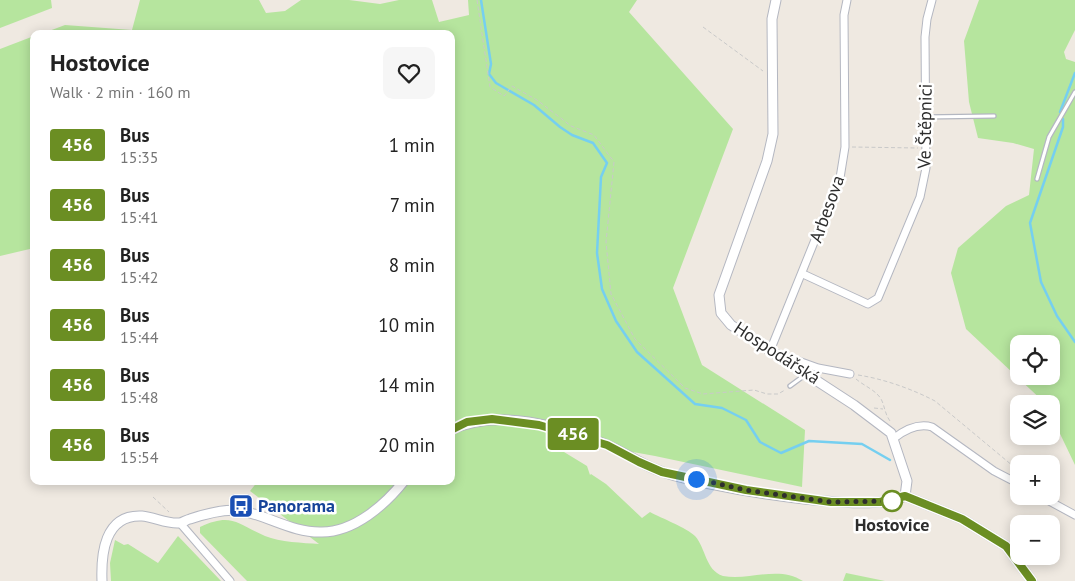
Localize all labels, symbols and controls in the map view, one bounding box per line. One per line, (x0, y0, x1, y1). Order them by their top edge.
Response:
text: Hostovice (50, 47, 150, 78)
button: heart (383, 47, 435, 99)
text: Walk · 2 min · 160 m (50, 82, 190, 102)
street label: Ve Štěpnici (912, 83, 937, 170)
text: Bus (120, 123, 149, 147)
text: 456 (62, 133, 93, 156)
text: 1 min (389, 133, 435, 157)
text: 15:35 (120, 147, 158, 167)
street label: Arbesova (804, 172, 849, 246)
text: Bus (120, 183, 149, 207)
text: 456 (62, 193, 93, 216)
text: 7 min (390, 193, 435, 217)
text: 15:41 (120, 207, 158, 227)
text: Bus (120, 243, 149, 267)
text: 456 (62, 253, 93, 276)
text: 8 min (389, 253, 435, 277)
text: 15:42 (120, 267, 158, 287)
text: Bus (120, 303, 149, 327)
text: 456 (62, 313, 93, 336)
text: 10 min (378, 313, 435, 337)
street label: Hospodářská (730, 316, 825, 389)
text: 15:44 (120, 327, 158, 347)
map controls (1010, 335, 1060, 565)
button: locate (1010, 335, 1060, 385)
text: Bus (120, 363, 149, 387)
text: 456 (62, 373, 93, 396)
text: 14 min (378, 373, 435, 397)
text: 15:48 (120, 387, 158, 407)
button: layers (1010, 395, 1060, 445)
line badge: 456 (544, 418, 602, 450)
text: 456 (558, 422, 588, 445)
text: Bus (120, 423, 149, 447)
text: 456 (62, 433, 93, 456)
text: 20 min (378, 433, 435, 457)
text: 15:54 (120, 447, 158, 467)
button: + (1010, 455, 1060, 505)
your location (684, 467, 709, 492)
marker: Hostovice (881, 490, 903, 512)
bus stop icon: Panorama (228, 493, 254, 519)
place label: Panorama (258, 494, 335, 517)
place label: Hostovice (855, 513, 929, 536)
button: − (1010, 515, 1060, 565)

